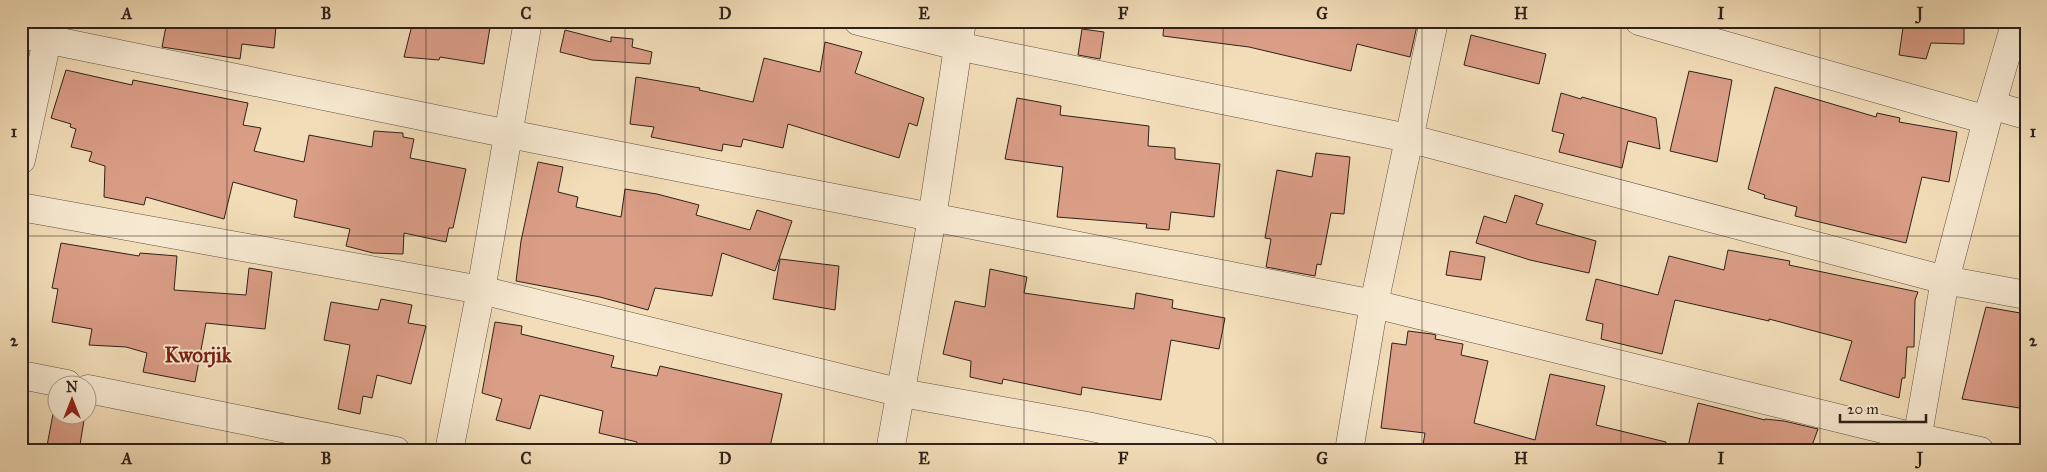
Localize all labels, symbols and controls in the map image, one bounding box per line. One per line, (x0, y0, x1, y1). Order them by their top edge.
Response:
text: A (121, 4, 133, 23)
text: B (321, 4, 331, 23)
text: C (521, 4, 532, 23)
text: D (719, 4, 732, 23)
text: E (918, 4, 930, 23)
text: F (1118, 4, 1129, 23)
text: G (1316, 4, 1328, 23)
text: H (1514, 4, 1528, 23)
text: I (1718, 4, 1725, 23)
text: J (1915, 4, 1924, 24)
text: 1 (11, 122, 18, 141)
text: 1 (2030, 122, 2037, 141)
text: 2 (10, 331, 19, 350)
text: 2 (2029, 331, 2038, 350)
district label: Kworjik (165, 342, 233, 368)
north arrow (48, 374, 98, 424)
text: N (66, 379, 78, 396)
scale bar (1840, 392, 1926, 424)
text: 20 m (1847, 400, 1879, 418)
text: A (121, 449, 133, 468)
text: B (321, 449, 331, 468)
text: C (521, 449, 532, 468)
text: D (719, 449, 732, 468)
text: E (918, 449, 930, 468)
text: F (1118, 449, 1129, 468)
text: G (1316, 449, 1328, 468)
text: H (1514, 449, 1528, 468)
text: I (1718, 449, 1725, 468)
text: J (1915, 449, 1924, 469)

